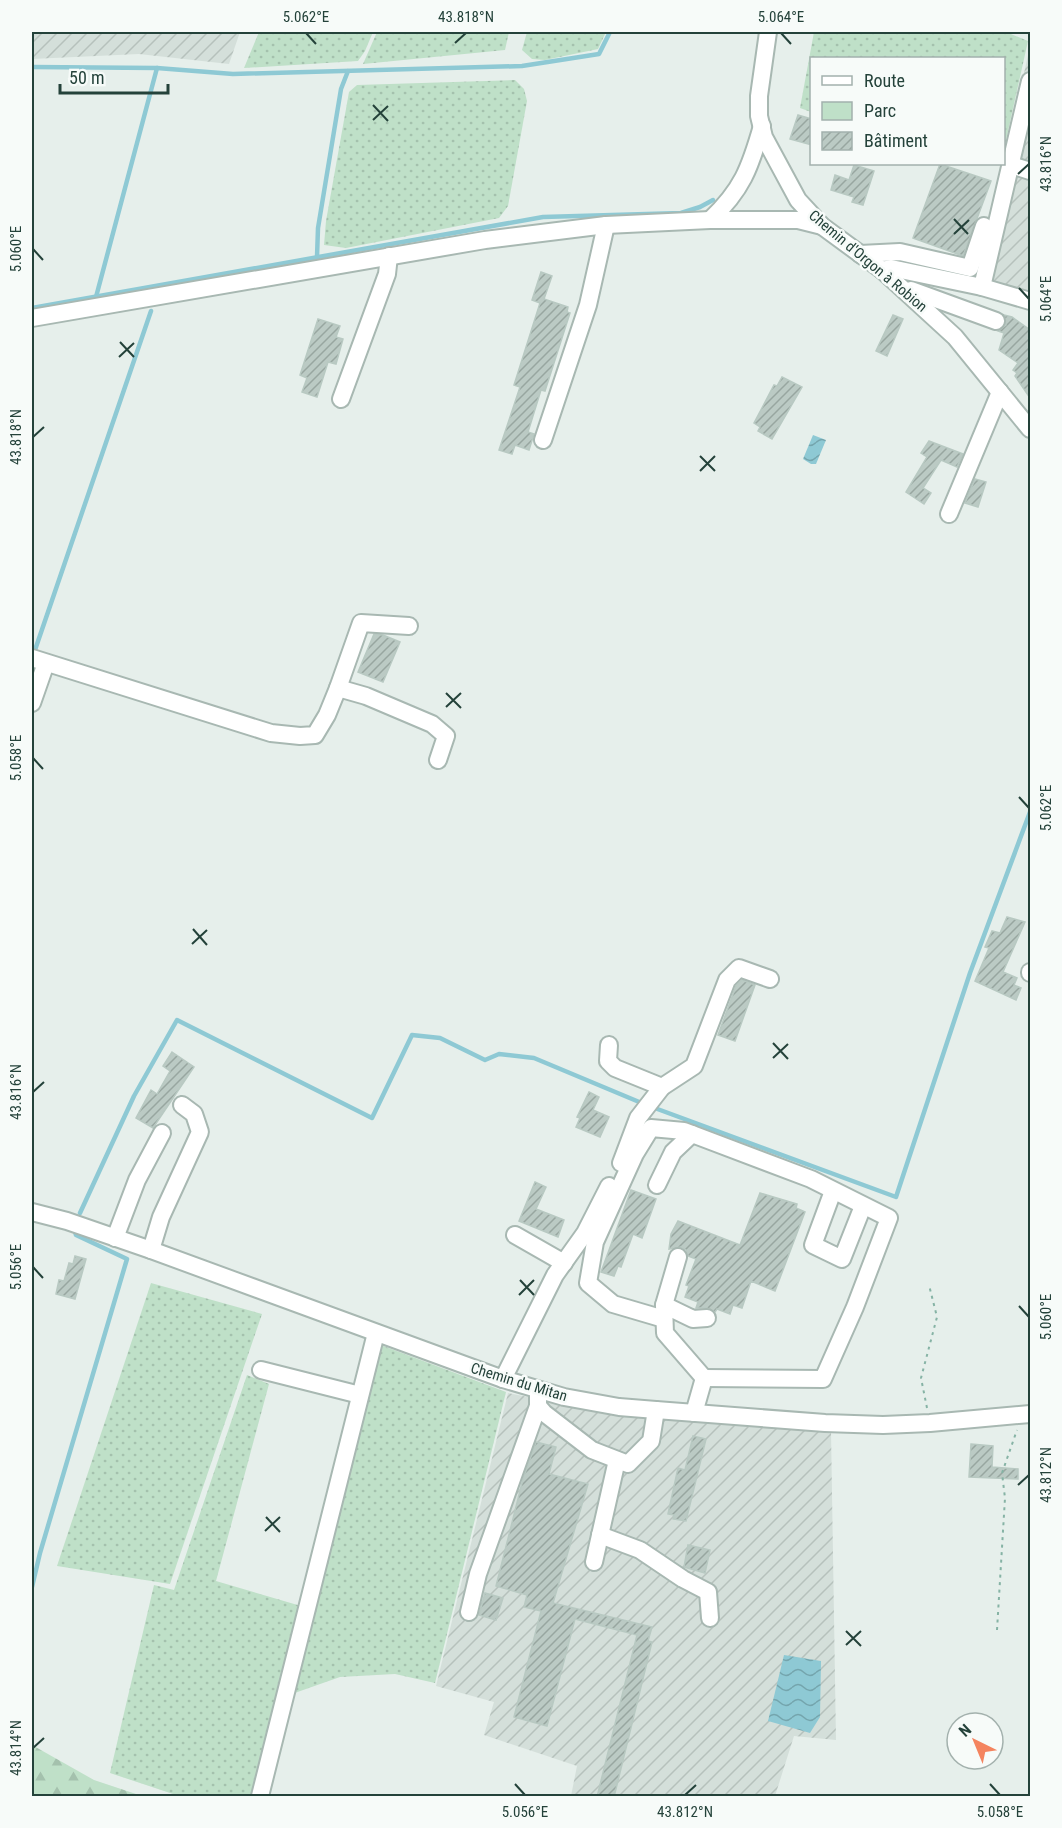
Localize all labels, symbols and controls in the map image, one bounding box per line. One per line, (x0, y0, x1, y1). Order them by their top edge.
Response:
text: 5.062°E (283, 8, 329, 26)
text: 43.818°N (438, 8, 494, 26)
text: 5.064°E (758, 8, 804, 26)
scale bar (60, 57, 168, 95)
legend (810, 57, 1005, 165)
text: 50 m (69, 67, 104, 88)
text: Route (864, 70, 905, 91)
text: Parc (864, 100, 896, 121)
text: Bâtiment (864, 130, 928, 151)
text: 43.816°N (1037, 136, 1055, 192)
street label: Chemin d'Orgon à Robion (805, 206, 931, 316)
text: 5.060°E (7, 226, 25, 272)
text: 5.064°E (1037, 276, 1055, 322)
text: 43.818°N (7, 409, 25, 465)
text: 5.058°E (7, 735, 25, 781)
text: 5.062°E (1037, 785, 1055, 831)
text: 43.816°N (7, 1064, 25, 1120)
text: 5.056°E (7, 1244, 25, 1290)
text: 5.060°E (1037, 1294, 1055, 1340)
street label: Chemin du Mitan (469, 1359, 569, 1405)
text: 43.812°N (1037, 1447, 1055, 1503)
north arrow (945, 1711, 1005, 1771)
text: 43.814°N (7, 1720, 25, 1776)
text: N (955, 1720, 975, 1741)
text: 5.056°E (502, 1803, 548, 1821)
text: 43.812°N (657, 1803, 713, 1821)
text: 5.058°E (977, 1803, 1023, 1821)

